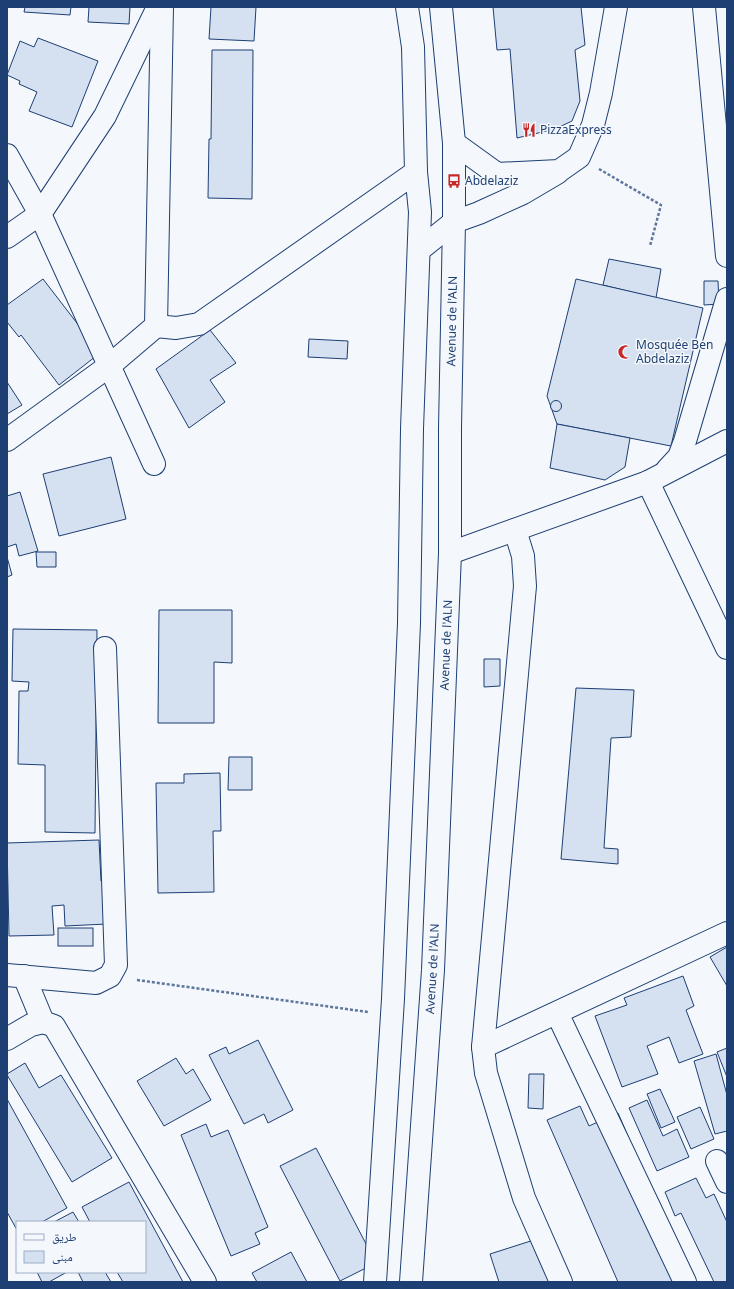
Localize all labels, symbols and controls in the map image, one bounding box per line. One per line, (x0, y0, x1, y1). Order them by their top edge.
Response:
place label: PizzaExpress (540, 121, 612, 138)
restaurant icon: PizzaExpress (521, 122, 537, 138)
place label: Abdelaziz (465, 172, 519, 189)
bus stop icon: Abdelaziz (446, 173, 462, 189)
street label: Avenue de l'ALN (442, 276, 461, 367)
place label: Mosquée Ben Abdelaziz (636, 336, 713, 367)
mosque icon: Mosquée Ben Abdelaziz (617, 344, 633, 360)
street label: Avenue de l'ALN (435, 599, 456, 691)
street label: Avenue de l'ALN (421, 923, 443, 1015)
legend (16, 1221, 146, 1273)
text: طريق (52, 1228, 77, 1245)
text: مبنى (52, 1248, 73, 1265)

